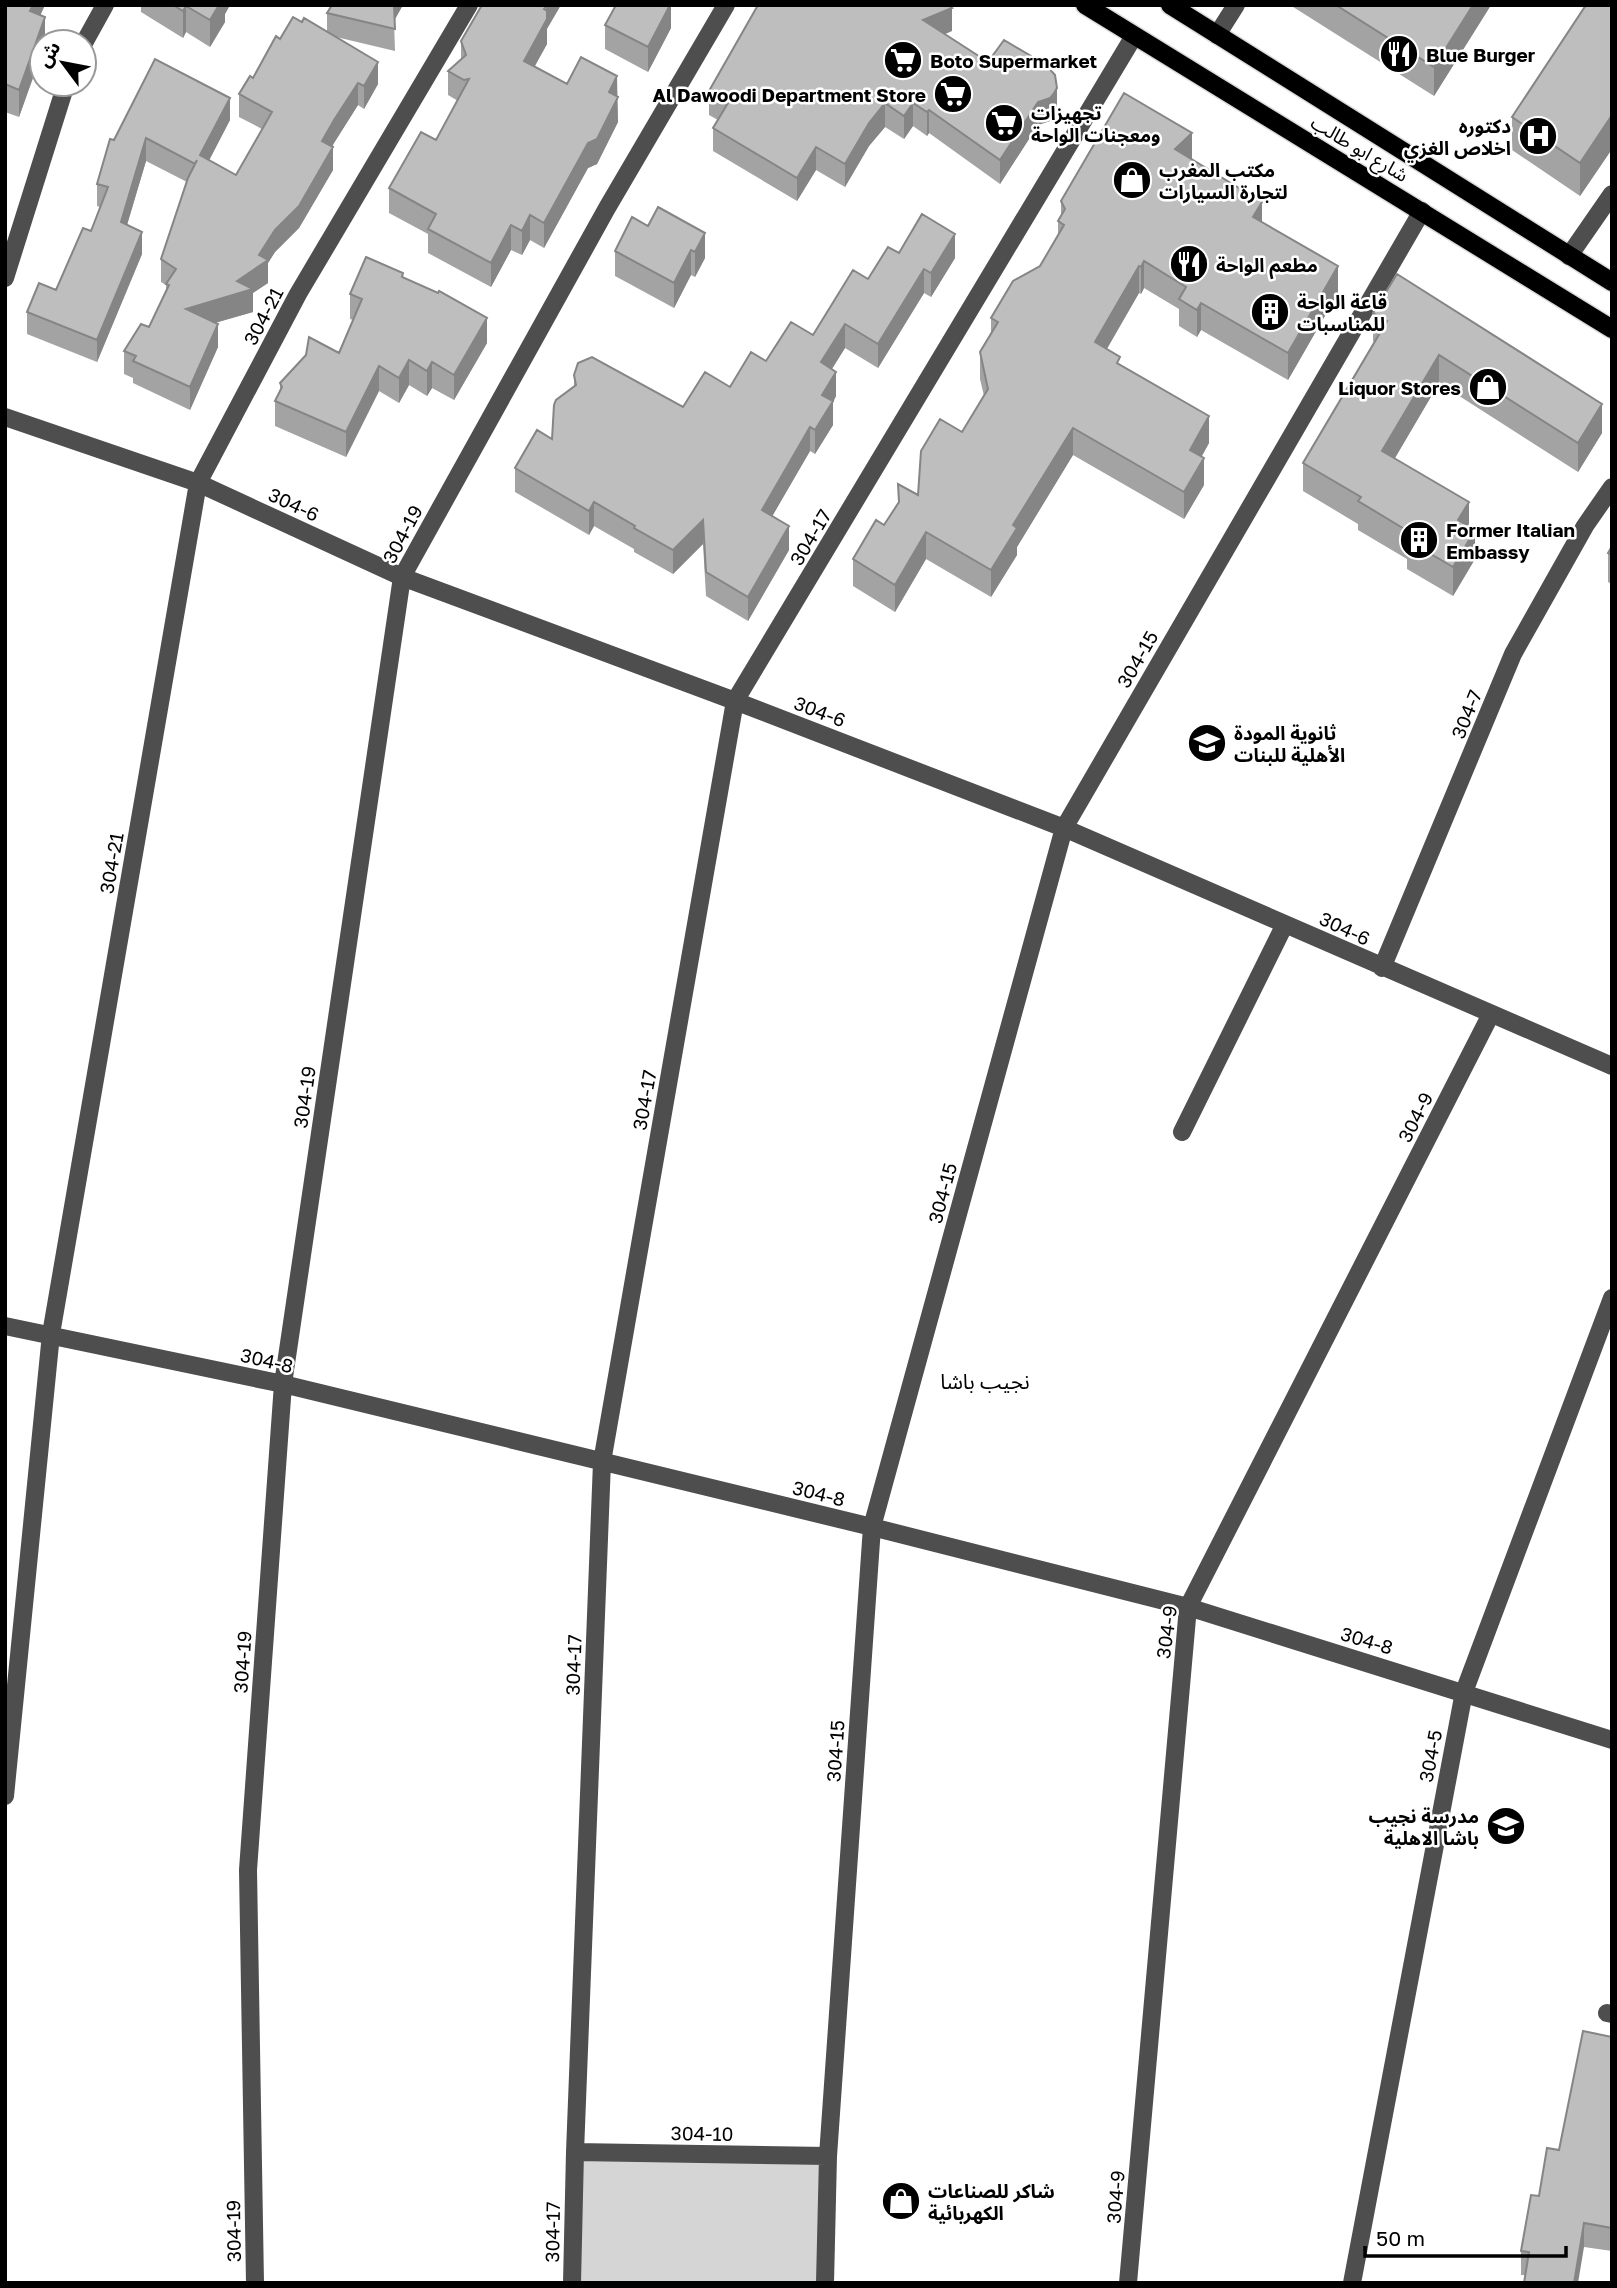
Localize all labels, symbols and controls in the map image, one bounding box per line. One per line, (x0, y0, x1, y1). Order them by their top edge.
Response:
north arrow (28, 28, 98, 98)
restaurant icon: Blue Burger (1378, 33, 1420, 75)
text: ش (32, 37, 65, 71)
supermarket icon: Boto Supermarket (882, 39, 924, 81)
place label: Blue Burger (1426, 43, 1536, 66)
place label: Boto Supermarket (930, 49, 1098, 72)
supermarket icon: Al Dawoodi Department Store (932, 73, 974, 115)
place label: Al Dawoodi Department Store (653, 83, 926, 106)
place label: تجهيزات ومعجنات الواحة (1031, 101, 1160, 146)
supermarket icon: تجهيزات ومعجنات الواحة (983, 102, 1025, 144)
street label: شارع ابو طالب (1306, 110, 1413, 189)
place label: دكتوره اخلاص الغزي (1404, 114, 1511, 163)
hospital icon: دكتوره اخلاص الغزي (1517, 115, 1559, 157)
place label: مكتب المغرب لتجارة السيارات (1159, 158, 1288, 204)
shop icon: مكتب المغرب لتجارة السيارات (1111, 159, 1153, 201)
restaurant icon: مطعم الواحة (1168, 243, 1210, 285)
place label: مطعم الواحة (1216, 253, 1318, 280)
street label: 304-21 (238, 283, 288, 349)
place label: قاعة الواحة للمناسبات (1297, 290, 1387, 335)
building icon: قاعة الواحة للمناسبات (1249, 291, 1291, 333)
shop icon: Liquor Stores (1467, 366, 1509, 408)
place label: Liquor Stores (1338, 376, 1461, 399)
street label: 304-6 (265, 482, 323, 526)
street label: 304-19 (377, 501, 427, 567)
street label: 304-17 (784, 505, 836, 569)
place label: Former Italian Embassy (1446, 518, 1575, 563)
building icon: Former Italian Embassy (1398, 519, 1440, 561)
street label: 304-15 (1112, 626, 1162, 692)
street label: 304-7 (1446, 686, 1486, 742)
street label: 304-6 (791, 691, 849, 731)
place label: ثانوية المودة الأهلية للبنات (1234, 721, 1345, 766)
school or university icon: ثانوية المودة الأهلية للبنات (1186, 722, 1228, 764)
street label: 304-21 (94, 830, 128, 896)
street label: 304-6 (1316, 906, 1374, 950)
street label: 304-19 (288, 1064, 320, 1130)
street label: 304-17 (627, 1068, 661, 1132)
street label: 304-9 (1393, 1088, 1437, 1146)
street label: 304-15 (923, 1160, 961, 1226)
street label: 304-8 (238, 1343, 296, 1377)
district label: نجيب باشا (940, 1368, 1030, 1394)
street label: 304-8 (790, 1475, 848, 1511)
street label: 304-9 (1151, 1604, 1181, 1660)
street label: 304-8 (1338, 1621, 1396, 1659)
street label: 304-19 (228, 1630, 256, 1694)
street label: 304-17 (560, 1634, 586, 1696)
street label: 304-15 (821, 1719, 849, 1783)
street label: 304-5 (1414, 1728, 1446, 1784)
place label: مدرسة نجيب باشا الاهلية (1369, 1804, 1479, 1849)
school or university icon: مدرسة نجيب باشا الاهلية (1485, 1805, 1527, 1847)
street label: 304-10 (670, 2121, 734, 2145)
street label: 304-9 (1101, 2169, 1129, 2225)
place label: شاكر للصناعات الكهربائية (928, 2179, 1055, 2225)
shop icon: شاكر للصناعات الكهربائية (880, 2180, 922, 2222)
street label: 304-19 (221, 2200, 245, 2262)
street label: 304-17 (540, 2201, 564, 2263)
scale bar (1365, 2214, 1566, 2258)
text: 50 m (1376, 2225, 1425, 2251)

